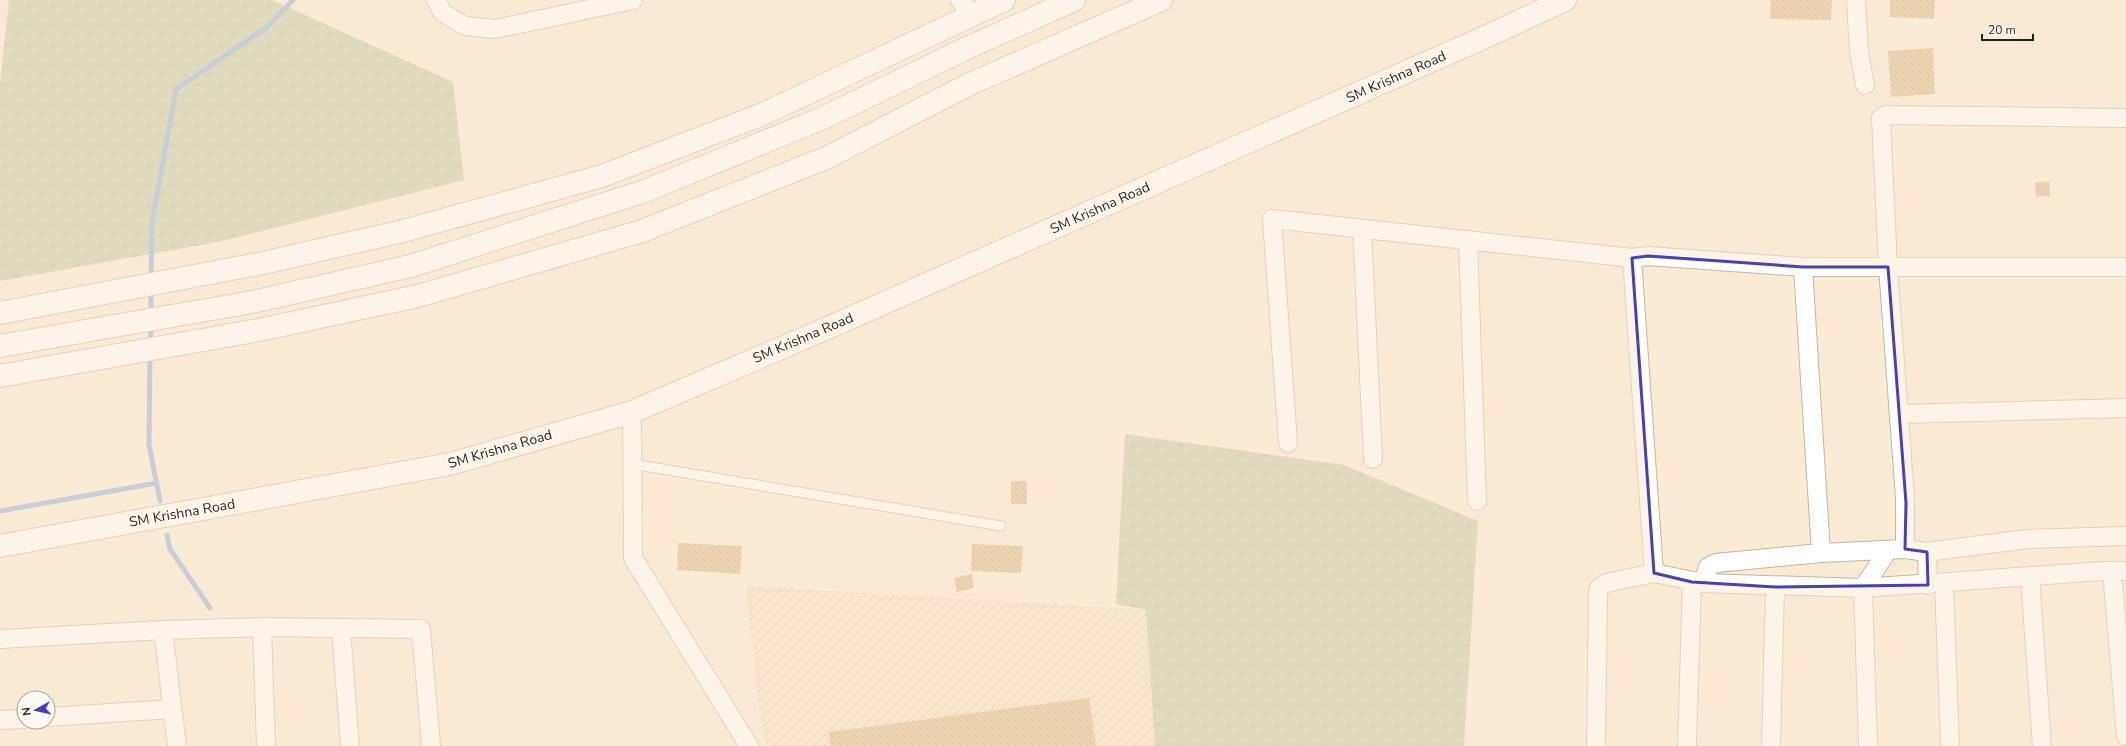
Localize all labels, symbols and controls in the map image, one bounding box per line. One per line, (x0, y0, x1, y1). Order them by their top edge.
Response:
scale bar (1982, 16, 2033, 42)
text: 20 m (1988, 22, 2016, 38)
street label: SM Krishna Road (1343, 46, 1449, 108)
street label: SM Krishna Road (1047, 177, 1153, 239)
street label: SM Krishna Road (750, 308, 856, 368)
street label: SM Krishna Road (446, 425, 554, 473)
street label: SM Krishna Road (127, 494, 237, 532)
north arrow (16, 690, 56, 730)
text: N (19, 706, 35, 716)

